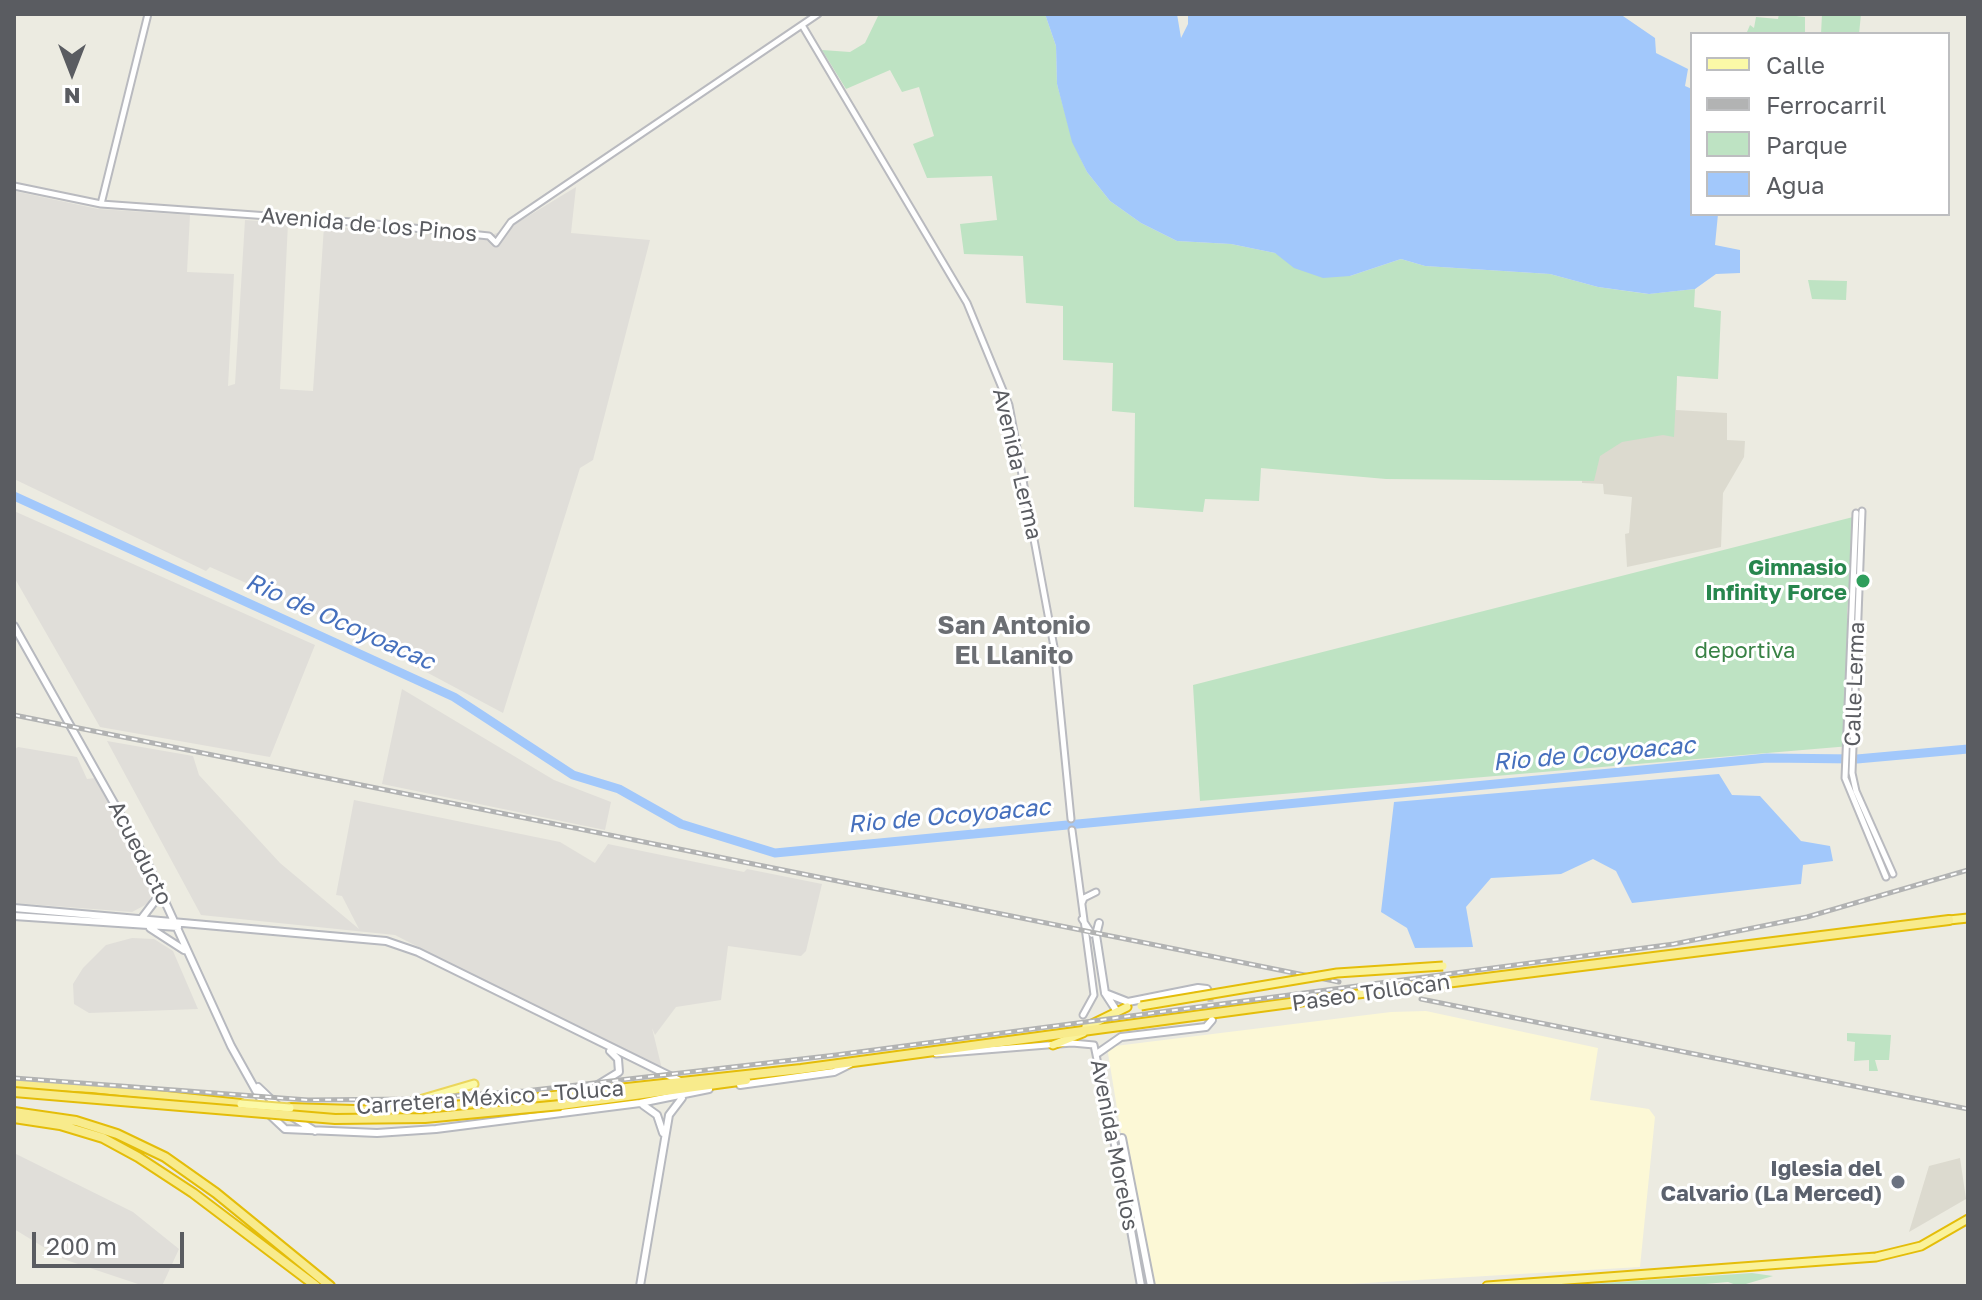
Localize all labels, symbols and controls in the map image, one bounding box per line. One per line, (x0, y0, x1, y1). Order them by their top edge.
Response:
north arrow (32, 32, 112, 112)
legend (1690, 32, 1950, 216)
text: Calle (1766, 50, 1825, 79)
text: N (64, 83, 80, 110)
text: Ferrocarril (1766, 90, 1886, 119)
text: Parque (1766, 130, 1847, 159)
text: Agua (1766, 170, 1825, 199)
street label: Avenida de los Pinos (260, 202, 478, 248)
street label: Avenida Lerma (987, 386, 1047, 542)
place label: Gimnasio Infinity Force (1705, 555, 1847, 606)
water label: Rio de Ocoyoacac (241, 568, 439, 676)
marker: Gimnasio Infinity Force (1854, 572, 1872, 590)
district label: San Antonio El Llanito (937, 610, 1091, 672)
street label: Calle Lerma (1840, 621, 1870, 747)
park label: deportiva (1695, 638, 1795, 664)
water label: Rio de Ocoyoacac (1492, 731, 1696, 777)
water label: Rio de Ocoyoacac (847, 793, 1051, 839)
street label: Acueducto (102, 796, 178, 910)
street label: Paseo Tollocan (1290, 969, 1452, 1017)
street label: Avenida Morelos (1084, 1057, 1144, 1233)
street label: Carretera México - Toluca (355, 1075, 625, 1121)
place label: Iglesia del Calvario (La Merced) (1660, 1156, 1882, 1208)
marker: Iglesia del Calvario (La Merced) (1889, 1173, 1907, 1191)
scale bar (36, 1216, 188, 1266)
text: 200 m (46, 1231, 117, 1260)

